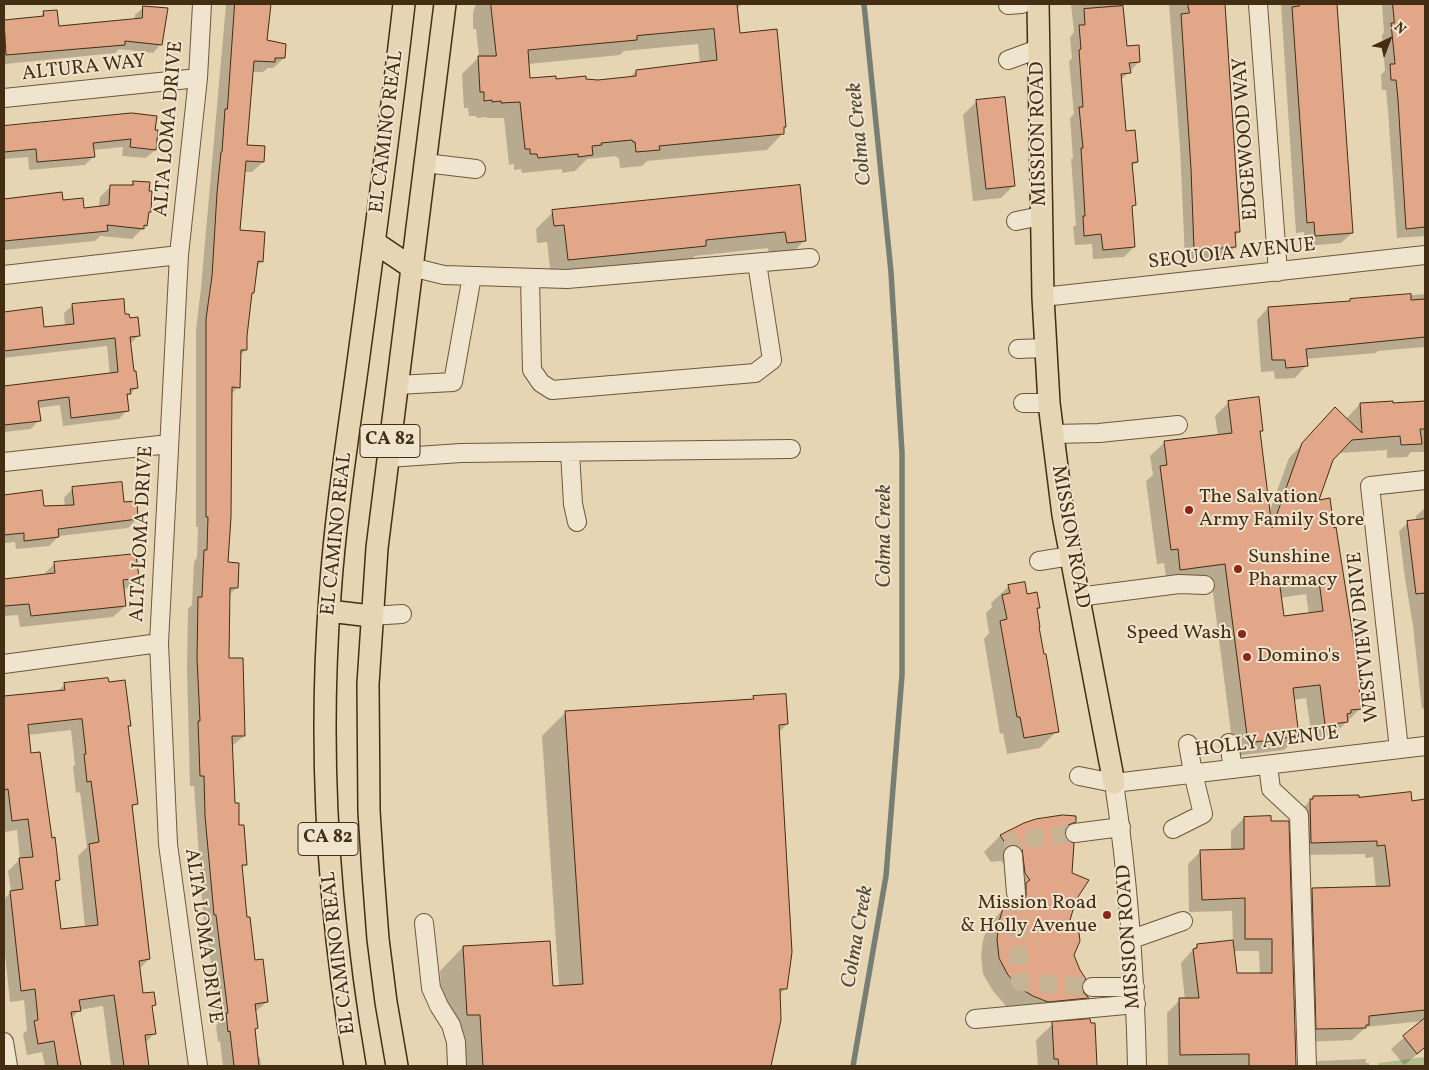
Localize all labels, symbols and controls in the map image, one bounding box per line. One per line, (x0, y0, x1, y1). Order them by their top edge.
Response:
north arrow (1364, 15, 1414, 65)
text: N (1389, 18, 1410, 39)
street label: ALTA LOMA DRIVE (150, 40, 190, 218)
street label: EL CAMINO REAL (366, 49, 410, 215)
street label: ALTURA WAY (21, 51, 147, 87)
street label: EDGEWOOD WAY (1229, 57, 1265, 221)
street label: MISSION ROAD (1027, 61, 1053, 207)
water label: Colma Creek (843, 81, 879, 187)
street label: SEQUOIA AVENUE (1147, 234, 1317, 276)
road number: CA 82 (360, 424, 420, 458)
street label: ALTA LOMA DRIVE (126, 445, 160, 623)
street label: EL CAMINO REAL (317, 451, 359, 617)
street label: MISSION ROAD (1045, 464, 1093, 610)
water label: Colma Creek (873, 484, 899, 588)
place label: The Salvation Army Family Store (1199, 486, 1364, 533)
marker: The Salvation Army Family Store (1183, 504, 1195, 516)
place label: Sunshine Pharmacy (1248, 546, 1337, 593)
street label: WESTVIEW DRIVE (1344, 551, 1386, 723)
marker: Sunshine Pharmacy (1232, 563, 1244, 575)
place label: Speed Wash (1126, 622, 1232, 646)
marker: Speed Wash (1236, 628, 1248, 640)
place label: Domino's (1257, 645, 1340, 669)
marker: Domino's (1241, 651, 1253, 663)
street label: HOLLY AVENUE (1194, 722, 1340, 764)
road number: CA 82 (298, 822, 358, 856)
street label: ALTA LOMA DRIVE (178, 847, 226, 1025)
street label: MISSION ROAD (1113, 864, 1147, 1010)
street label: EL CAMINO REAL (318, 870, 362, 1036)
water label: Colma Creek (838, 884, 880, 990)
place label: Mission Road & Holly Avenue (960, 892, 1097, 939)
marker: Mission Road & Holly Avenue (1101, 909, 1113, 921)

